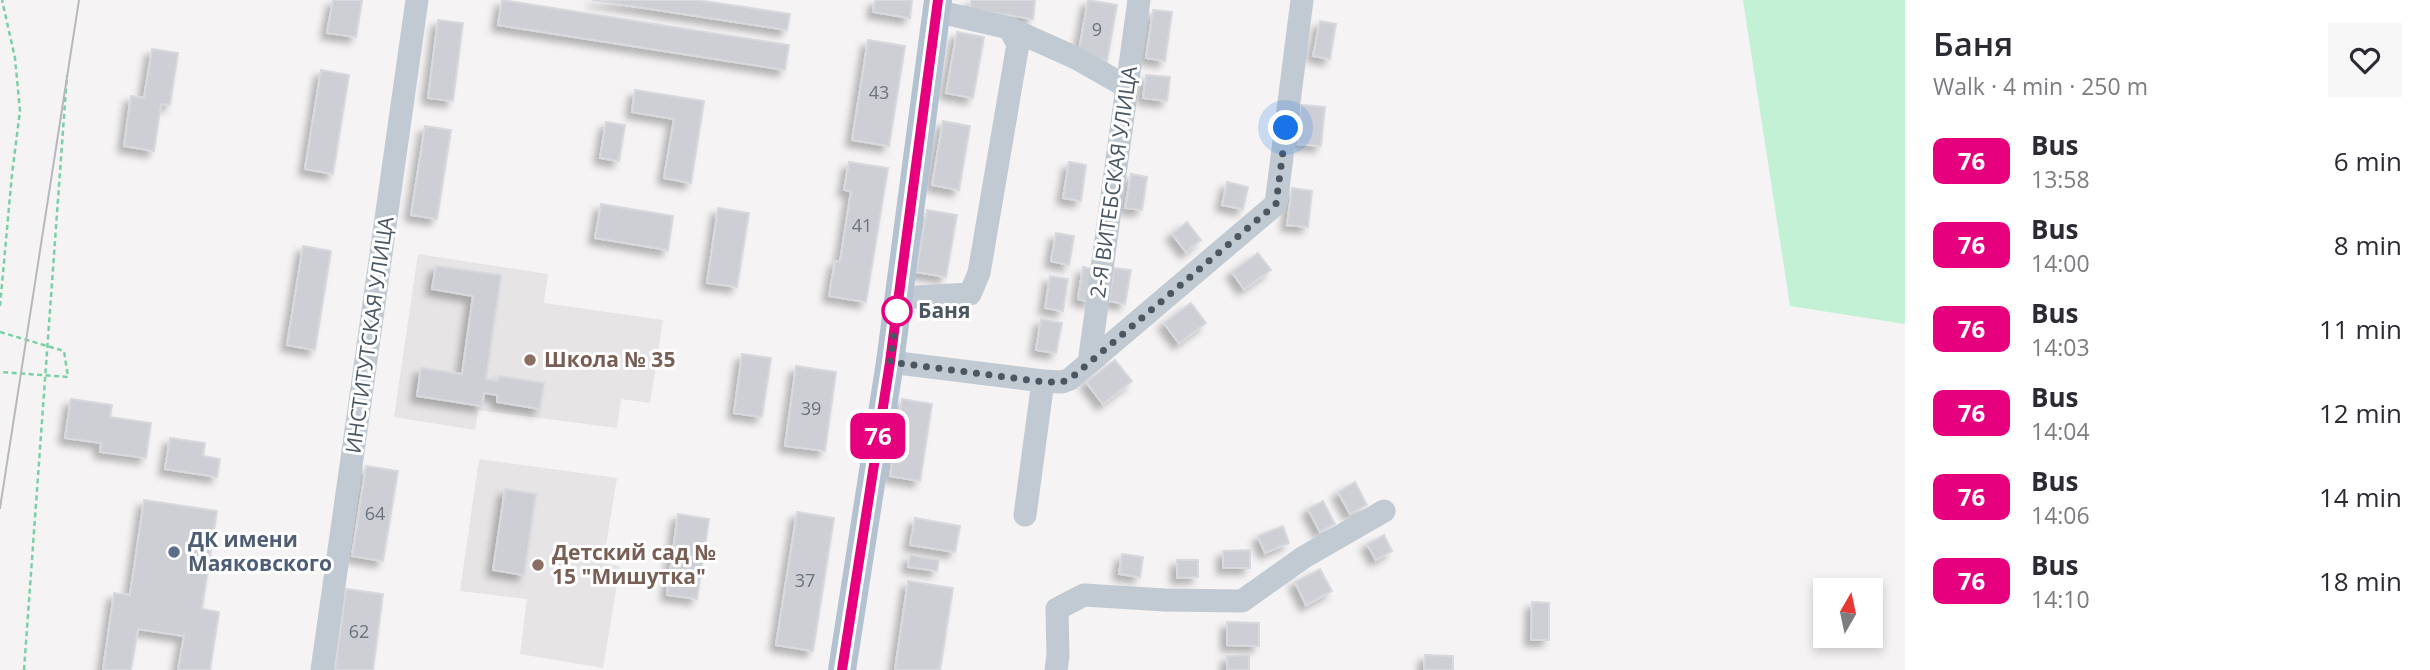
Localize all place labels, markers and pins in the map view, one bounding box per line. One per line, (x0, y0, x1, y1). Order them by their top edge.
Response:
marker: Баня (882, 296, 912, 326)
place label: Баня (918, 296, 970, 324)
place label: Школа № 35 (544, 345, 675, 373)
marker: Школа № 35 (522, 352, 538, 368)
place label: ДК имени Маяковского (188, 525, 332, 577)
place label: Детский сад № 15 "Мишутка" (552, 538, 716, 590)
marker: ДК имени Маяковского (166, 544, 182, 560)
marker: Детский сад № 15 "Мишутка" (530, 557, 546, 573)

